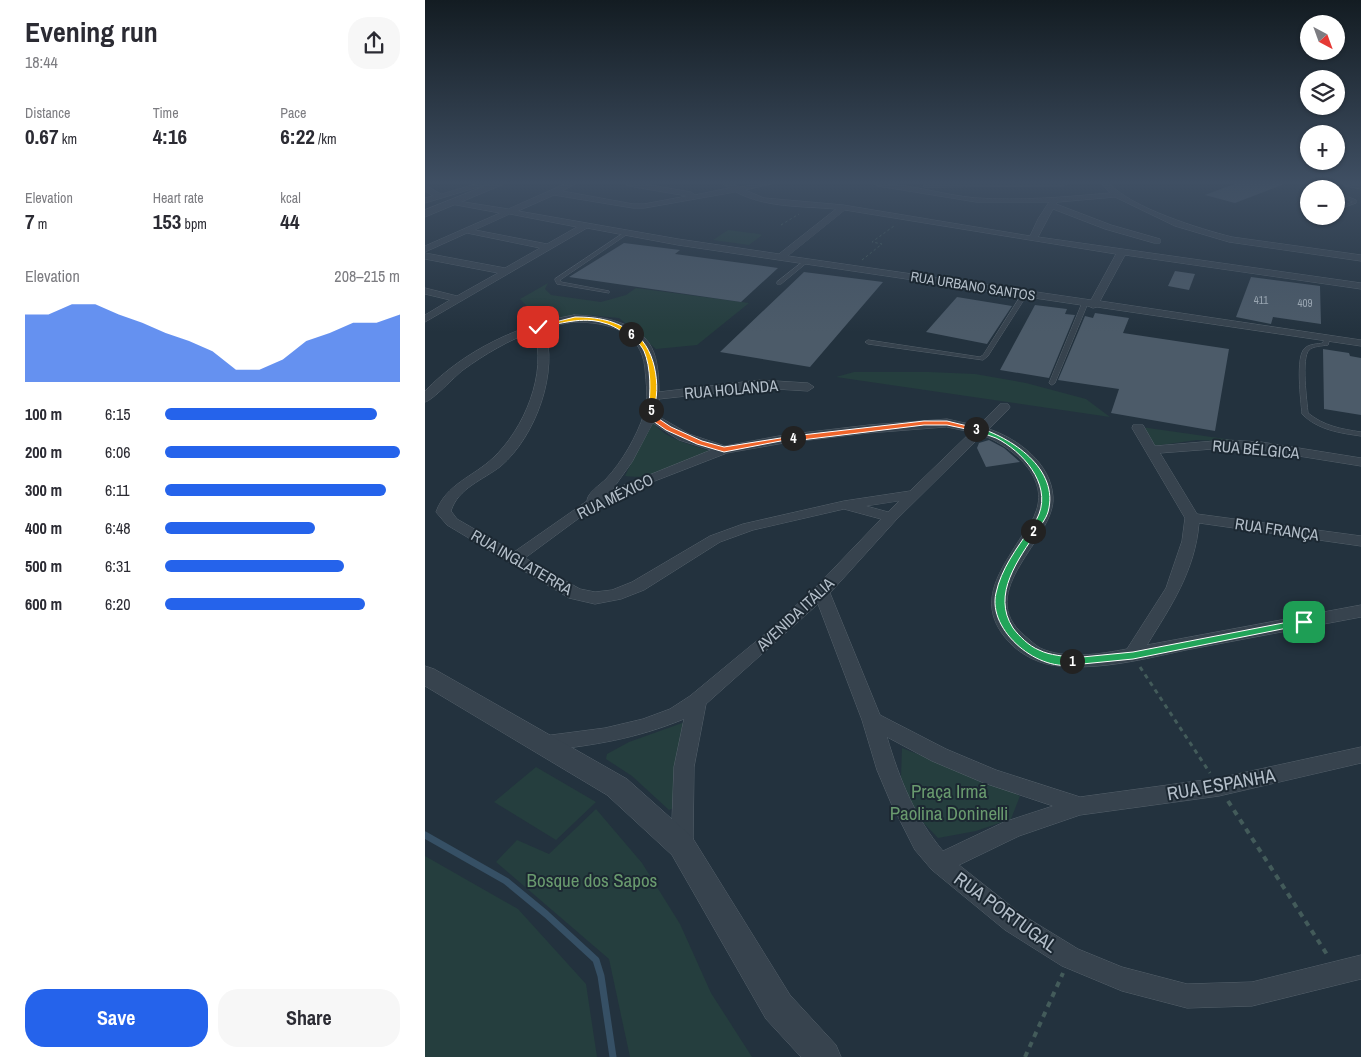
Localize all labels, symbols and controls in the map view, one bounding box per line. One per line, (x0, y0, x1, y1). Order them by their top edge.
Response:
text: Evening run (25, 13, 158, 51)
north arrow (1300, 15, 1345, 60)
map controls (1300, 15, 1345, 225)
button: share (348, 17, 400, 69)
text: 18:44 (25, 51, 58, 73)
button: layers (1300, 70, 1345, 115)
text: Distance (25, 104, 70, 122)
text: Time (153, 104, 179, 122)
text: Pace (280, 104, 307, 122)
text: 0.67 (25, 122, 59, 151)
text: 4:16 (153, 122, 187, 151)
text: 6:22 (280, 122, 315, 151)
button: + (1300, 125, 1345, 170)
text: km (59, 130, 77, 148)
text: /km (315, 130, 336, 148)
button: − (1300, 180, 1345, 225)
text: Elevation (25, 189, 73, 207)
text: Heart rate (153, 189, 204, 207)
text: kcal (280, 189, 301, 207)
text: 7 (25, 207, 35, 236)
text: 153 (153, 207, 181, 236)
text: 44 (280, 207, 299, 236)
text: m (35, 215, 47, 233)
text: bpm (181, 215, 207, 233)
text: Elevation (25, 265, 80, 287)
text: 208–215 m (334, 265, 400, 287)
street label: RUA URBANO SANTOS (909, 267, 1037, 305)
house number: 411 (1254, 293, 1268, 307)
house number: 409 (1297, 296, 1313, 310)
pin (517, 306, 559, 348)
icon: check (524, 313, 552, 341)
pin: 6 (619, 322, 643, 346)
text: 6 (628, 325, 635, 343)
street label: RUA HOLANDA (683, 374, 779, 404)
pin: 5 (639, 398, 663, 422)
text: 5 (648, 401, 655, 419)
text: 100 m (25, 403, 62, 425)
text: 6:15 (105, 403, 131, 425)
pin: 3 (963, 416, 989, 442)
text: 3 (973, 420, 980, 438)
pin: 4 (781, 426, 805, 450)
text: 4 (790, 429, 797, 447)
street label: RUA BÉLGICA (1211, 434, 1301, 464)
text: 200 m (25, 441, 62, 463)
text: 6:06 (105, 441, 131, 463)
street label: RUA MÉXICO (573, 468, 657, 524)
text: 300 m (25, 479, 62, 501)
text: 6:11 (105, 479, 130, 501)
street label: RUA FRANÇA (1234, 512, 1321, 546)
text: 400 m (25, 517, 62, 539)
text: 6:48 (105, 517, 131, 539)
pin: 2 (1021, 518, 1045, 544)
text: 2 (1030, 522, 1037, 540)
street label: RUA INGLATERRA (467, 524, 577, 600)
text: 500 m (25, 555, 62, 577)
text: 6:31 (105, 555, 131, 577)
street label: AVENIDA ITÁLIA (751, 572, 839, 656)
text: 600 m (25, 593, 62, 615)
text: 6:20 (105, 593, 131, 615)
pin (1283, 601, 1325, 643)
icon: arrive (1290, 608, 1318, 636)
pin: 1 (1059, 648, 1085, 674)
text: 1 (1069, 652, 1076, 670)
street label: RUA ESPANHA (1165, 762, 1278, 806)
park label: Praça Irmã Paolina Doninelli (890, 778, 1008, 826)
street label: RUA PORTUGAL (949, 866, 1063, 959)
park label: Bosque dos Sapos (527, 867, 658, 893)
button: Save (25, 989, 208, 1047)
button: Share (218, 989, 400, 1047)

